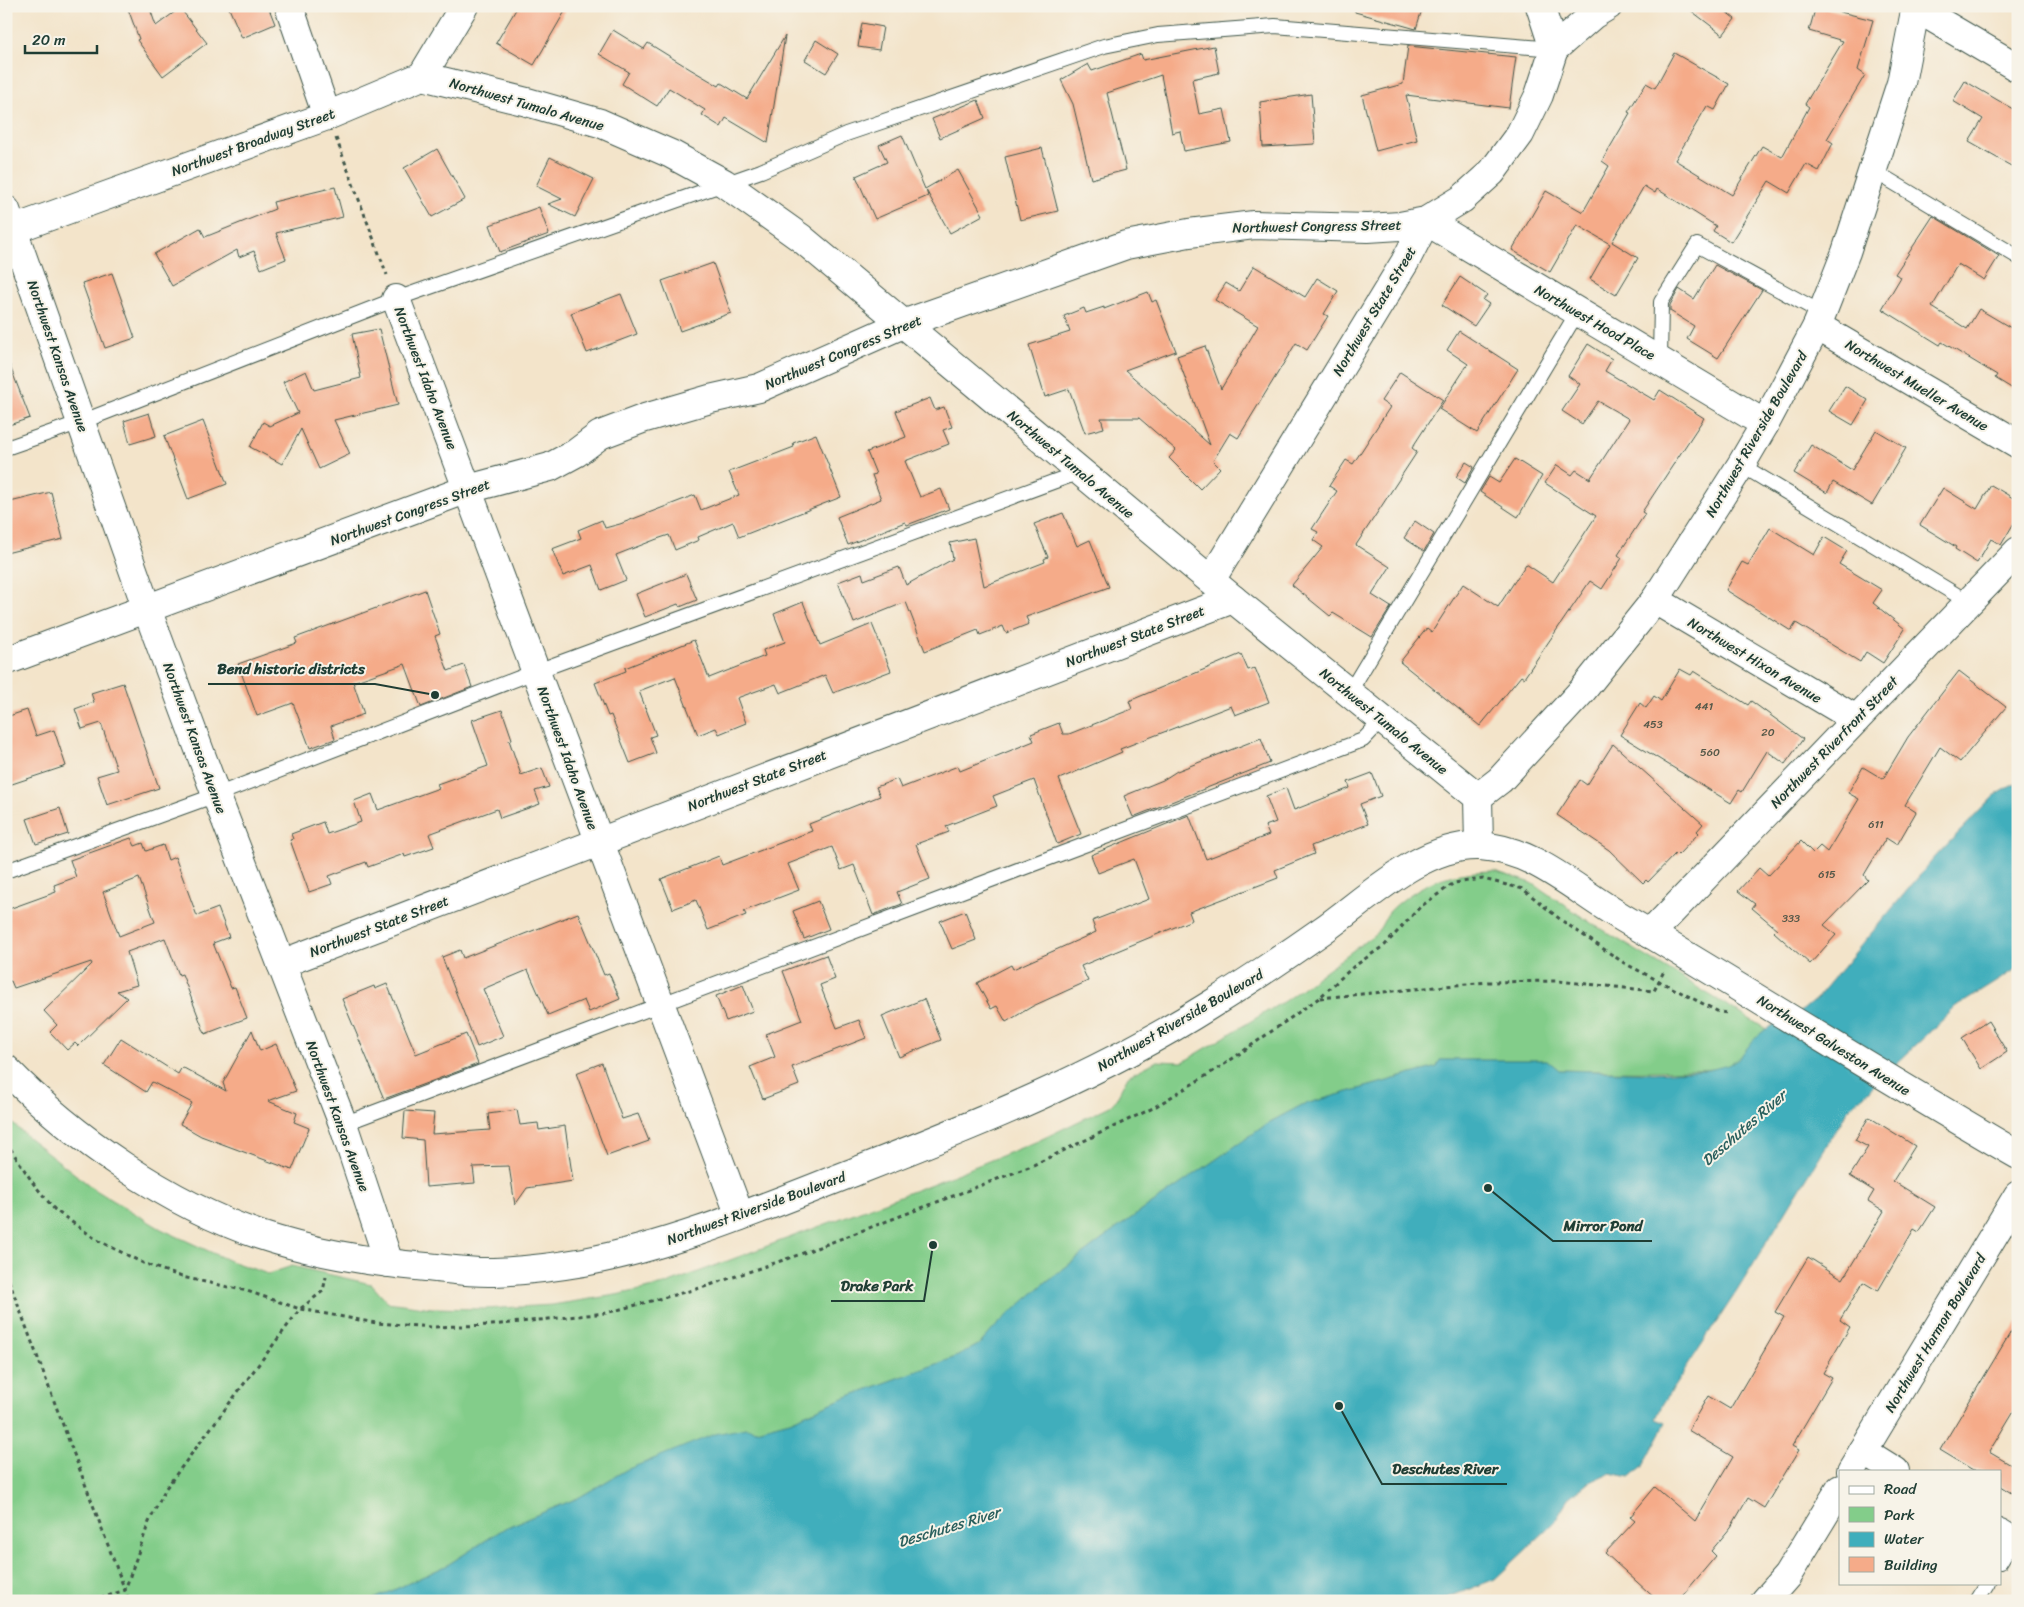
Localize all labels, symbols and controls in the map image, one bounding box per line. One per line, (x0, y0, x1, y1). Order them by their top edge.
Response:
scale bar (25, 22, 98, 54)
text: 20 m (32, 27, 66, 53)
street label: Northwest Tumalo Avenue (447, 70, 607, 139)
street label: Northwest Broadway Street (168, 101, 339, 184)
street label: Northwest Congress Street (1232, 213, 1402, 240)
street label: Northwest State Street (1326, 242, 1423, 381)
street label: Northwest Kansas Avenue (20, 277, 95, 436)
street label: Northwest Hood Place (1529, 277, 1660, 368)
street label: Northwest Idaho Avenue (387, 303, 464, 453)
street label: Northwest Congress Street (761, 308, 926, 397)
street label: Northwest Mueller Avenue (1840, 332, 1993, 438)
street label: Northwest Riverside Boulevard (1698, 345, 1815, 522)
street label: Northwest Tumalo Avenue (1001, 403, 1140, 525)
street label: Northwest Congress Street (326, 472, 494, 553)
street label: Northwest State Street (1062, 598, 1209, 675)
street label: Northwest Hixon Avenue (1683, 610, 1827, 711)
callout: Bend historic districts (208, 654, 375, 684)
text: Bend historic districts (217, 656, 366, 682)
street label: Northwest Kansas Avenue (155, 659, 234, 817)
street label: Northwest Tumalo Avenue (1314, 661, 1454, 781)
street label: Northwest Riverfront Street (1764, 669, 1906, 815)
street label: Northwest Idaho Avenue (530, 683, 605, 834)
house number: 441 (1695, 697, 1714, 716)
house number: 453 (1643, 715, 1663, 734)
house number: 20 (1761, 723, 1775, 742)
street label: Northwest State Street (684, 742, 831, 819)
house number: 560 (1700, 743, 1720, 762)
house number: 611 (1868, 815, 1884, 834)
house number: 615 (1818, 865, 1836, 884)
street label: Northwest State Street (306, 888, 453, 965)
house number: 333 (1782, 909, 1800, 928)
street label: Northwest Riverside Boulevard (1092, 962, 1270, 1078)
street label: Northwest Galveston Avenue (1752, 988, 1915, 1103)
street label: Northwest Kansas Avenue (298, 1037, 377, 1195)
water label: Deschutes River (1696, 1082, 1795, 1172)
street label: Northwest Riverside Boulevard (663, 1164, 851, 1252)
callout: Mirror Pond (1553, 1211, 1652, 1241)
text: Mirror Pond (1563, 1213, 1644, 1239)
street label: Northwest Harmon Boulevard (1878, 1248, 1994, 1418)
callout: Drake Park (831, 1271, 924, 1301)
text: Drake Park (841, 1273, 914, 1299)
callout: Deschutes River (1382, 1454, 1507, 1484)
text: Deschutes River (1392, 1456, 1500, 1482)
legend (1839, 1470, 2002, 1584)
text: Road (1884, 1476, 1917, 1502)
water label: Deschutes River (895, 1498, 1006, 1555)
text: Park (1884, 1502, 1915, 1528)
text: Water (1884, 1526, 1924, 1552)
text: Building (1884, 1552, 1938, 1578)

